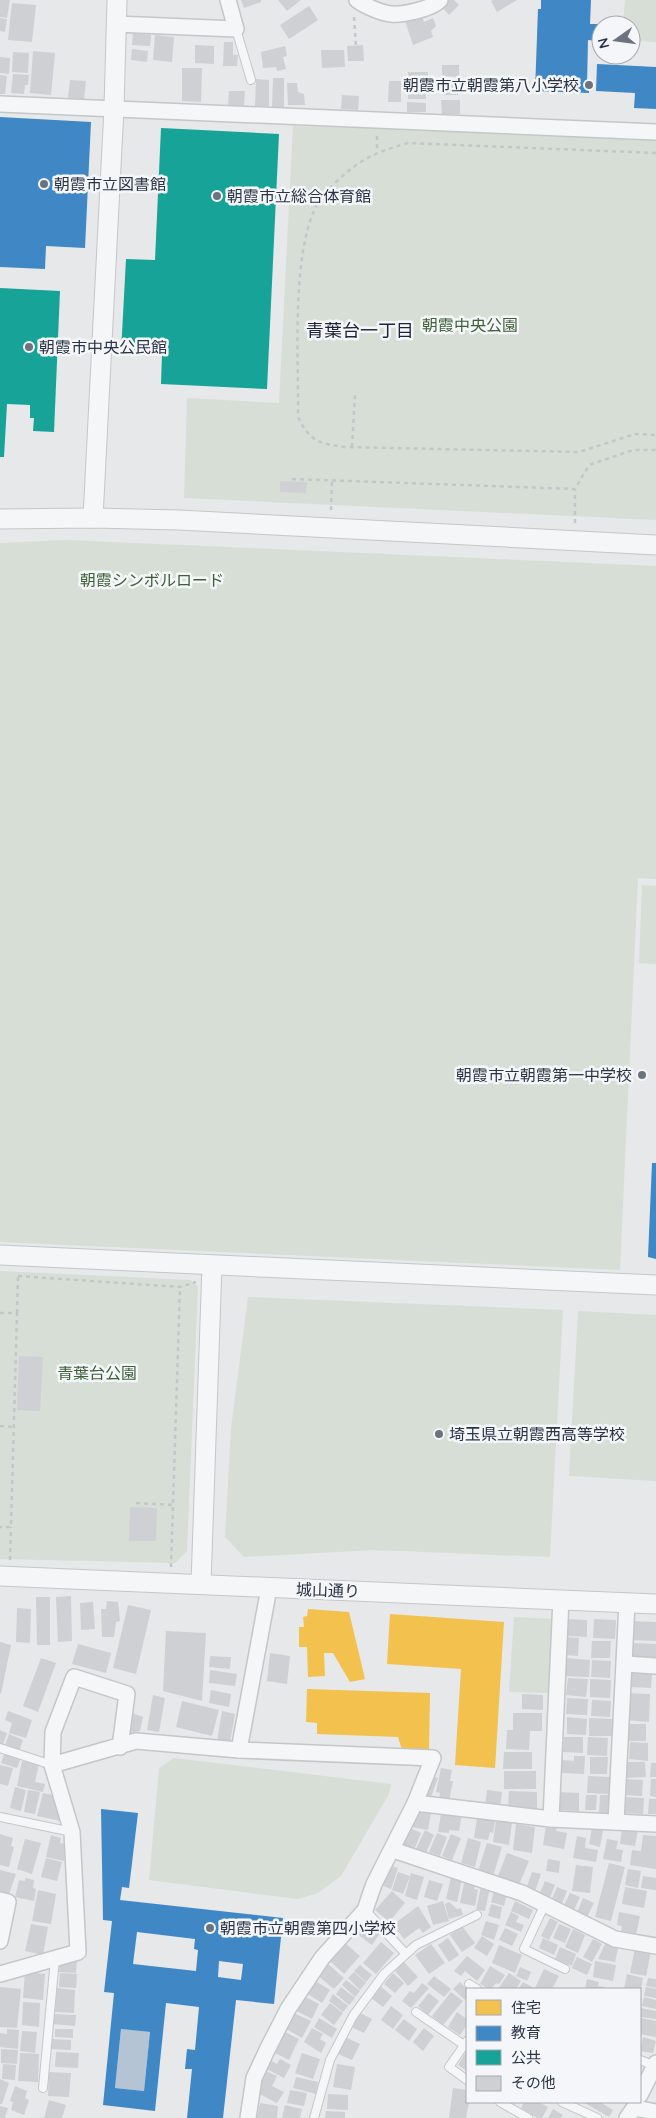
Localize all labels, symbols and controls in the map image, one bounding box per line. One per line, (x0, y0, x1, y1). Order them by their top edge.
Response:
north arrow (591, 15, 641, 65)
text: N (593, 36, 613, 50)
place label: 朝霞市立朝霞第八小学校 (403, 75, 579, 95)
marker: 朝霞市立朝霞第八小学校 (583, 79, 595, 91)
place label: 朝霞市立図書館 (54, 174, 166, 194)
marker: 朝霞市立図書館 (38, 178, 50, 190)
place label: 朝霞市立総合体育館 (227, 186, 371, 206)
marker: 朝霞市立総合体育館 (211, 190, 223, 202)
park label: 朝霞中央公園 (422, 315, 518, 335)
district label: 青葉台一丁目 (306, 319, 414, 342)
place label: 朝霞市中央公民館 (39, 337, 167, 357)
marker: 朝霞市中央公民館 (23, 341, 35, 353)
park label: 朝霞シンボルロード (80, 570, 224, 590)
place label: 朝霞市立朝霞第一中学校 (456, 1065, 632, 1085)
marker: 朝霞市立朝霞第一中学校 (636, 1069, 648, 1081)
park label: 青葉台公園 (57, 1363, 137, 1383)
place label: 埼玉県立朝霞西高等学校 (449, 1424, 625, 1444)
marker: 埼玉県立朝霞西高等学校 (433, 1428, 445, 1440)
street label: 城山通り (296, 1579, 360, 1601)
place label: 朝霞市立朝霞第四小学校 (220, 1918, 396, 1938)
marker: 朝霞市立朝霞第四小学校 (204, 1922, 216, 1934)
legend (466, 1988, 641, 2103)
text: 住宅 (511, 1998, 541, 2017)
text: 教育 (511, 2023, 541, 2042)
text: 公共 (511, 2048, 541, 2067)
text: その他 (511, 2073, 556, 2092)

